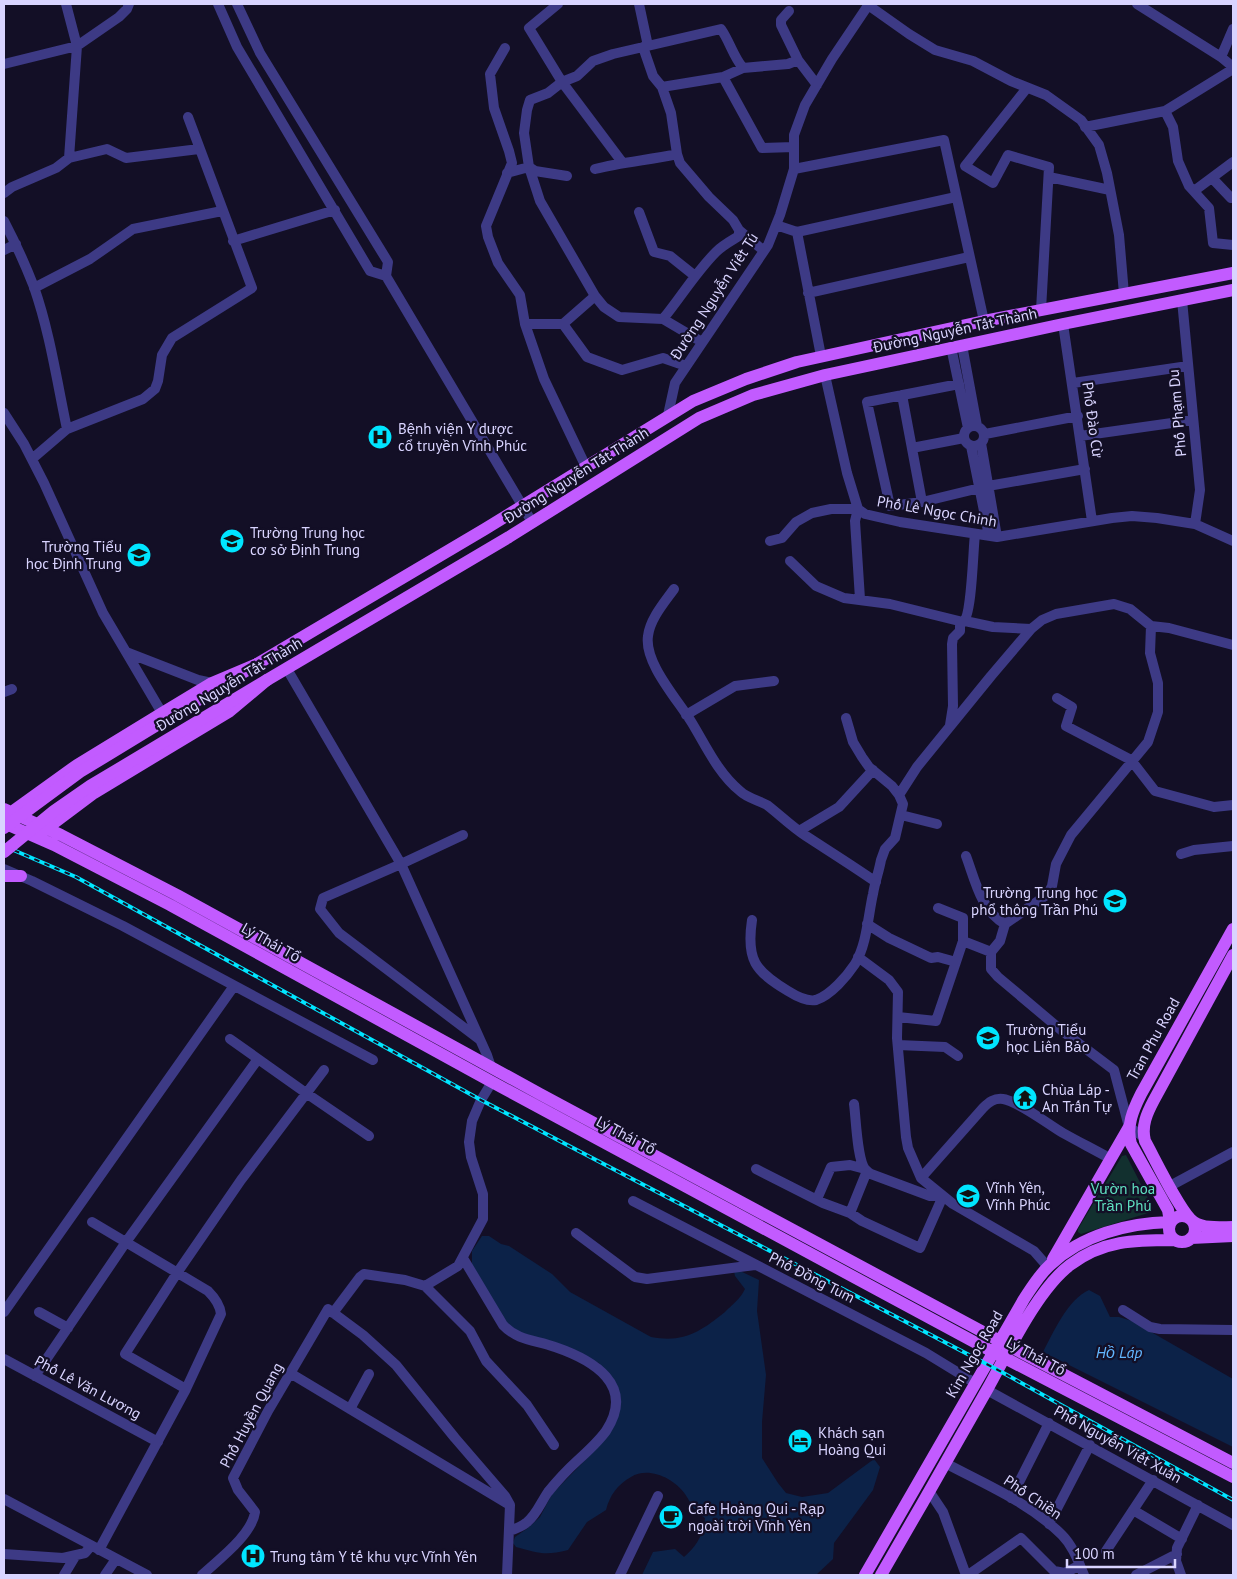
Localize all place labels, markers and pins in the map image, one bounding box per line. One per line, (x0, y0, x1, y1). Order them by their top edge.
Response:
place label: Bệnh viện Y dược cổ truyền Vĩnh Phúc (398, 419, 527, 455)
hospital icon: Bệnh viện Y dược cổ truyền Vĩnh Phúc (367, 424, 393, 450)
place label: Trường Trung học cơ sở Định Trung (250, 523, 365, 559)
school or university icon: Trường Trung học cơ sở Định Trung (219, 528, 245, 554)
place label: Trường Tiểu học Định Trung (26, 537, 122, 573)
school or university icon: Trường Tiểu học Định Trung (126, 542, 152, 568)
place label: Trường Trung học phổ thông Trần Phú (971, 883, 1098, 919)
school or university icon: Trường Trung học phổ thông Trần Phú (1102, 888, 1128, 914)
place label: Trường Tiểu học Liên Bảo (1006, 1020, 1090, 1056)
school or university icon: Trường Tiểu học Liên Bảo (975, 1025, 1001, 1051)
place label: Chùa Láp - An Trấn Tự (1042, 1080, 1112, 1116)
temple icon: Chùa Láp - An Trấn Tự (1012, 1085, 1038, 1111)
place label: Vĩnh Yên, Vĩnh Phúc (985, 1178, 1051, 1214)
school or university icon: Vĩnh Yên, Vĩnh Phúc (955, 1183, 981, 1209)
place label: Khách sạn Hoàng Qui (818, 1423, 886, 1459)
hotel icon: Khách sạn Hoàng Qui (787, 1428, 813, 1454)
place label: Cafe Hoàng Qui - Rạp ngoài trời Vĩnh Yên (688, 1499, 825, 1535)
cafe icon: Cafe Hoàng Qui - Rạp ngoài trời Vĩnh Yên (658, 1504, 684, 1530)
hospital icon: Trung tâm Y tế khu vực Vĩnh Yên (240, 1543, 266, 1569)
place label: Trung tâm Y tế khu vực Vĩnh Yên (270, 1547, 477, 1566)

